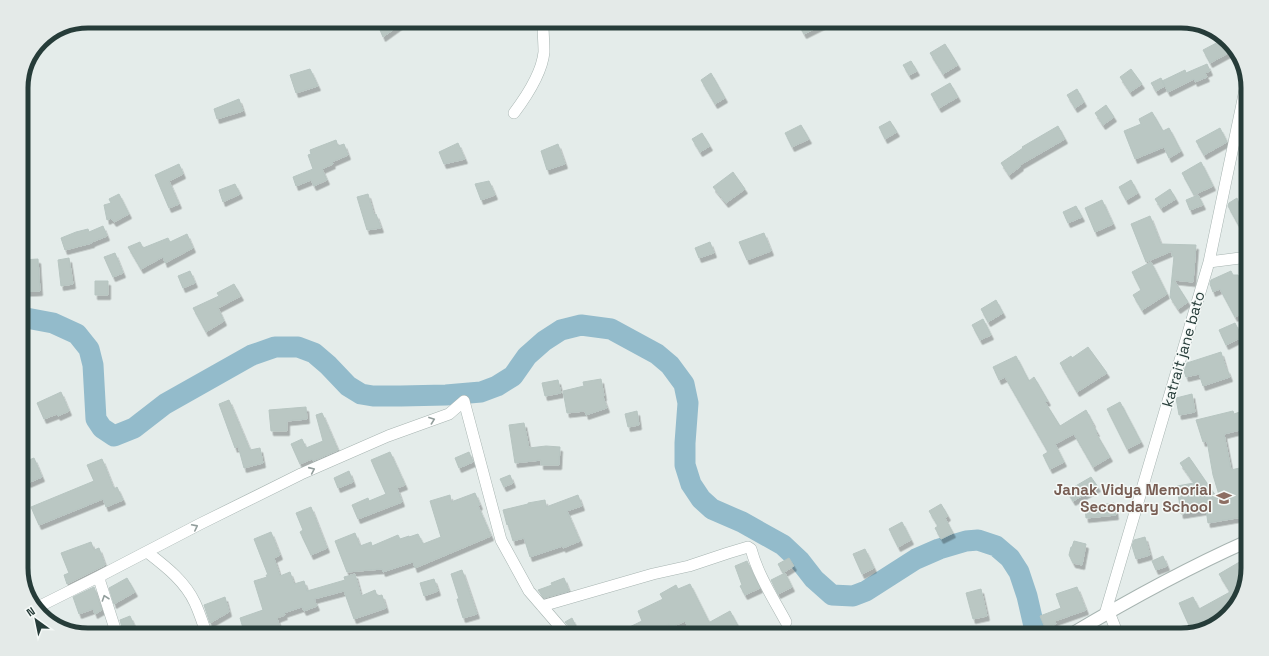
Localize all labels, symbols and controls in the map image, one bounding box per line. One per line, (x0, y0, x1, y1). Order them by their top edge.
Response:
street label: katrait jane bato (1157, 289, 1209, 409)
one-way arrow (429, 416, 436, 424)
one-way arrow (309, 466, 316, 474)
place label: Janak Vidya Memorial Secondary School (1054, 480, 1212, 516)
school or university icon: Janak Vidya Memorial Secondary School (1215, 489, 1233, 507)
one-way arrow (191, 524, 199, 532)
one-way arrow (101, 595, 110, 602)
north arrow (16, 600, 56, 640)
text: N (24, 604, 37, 619)

